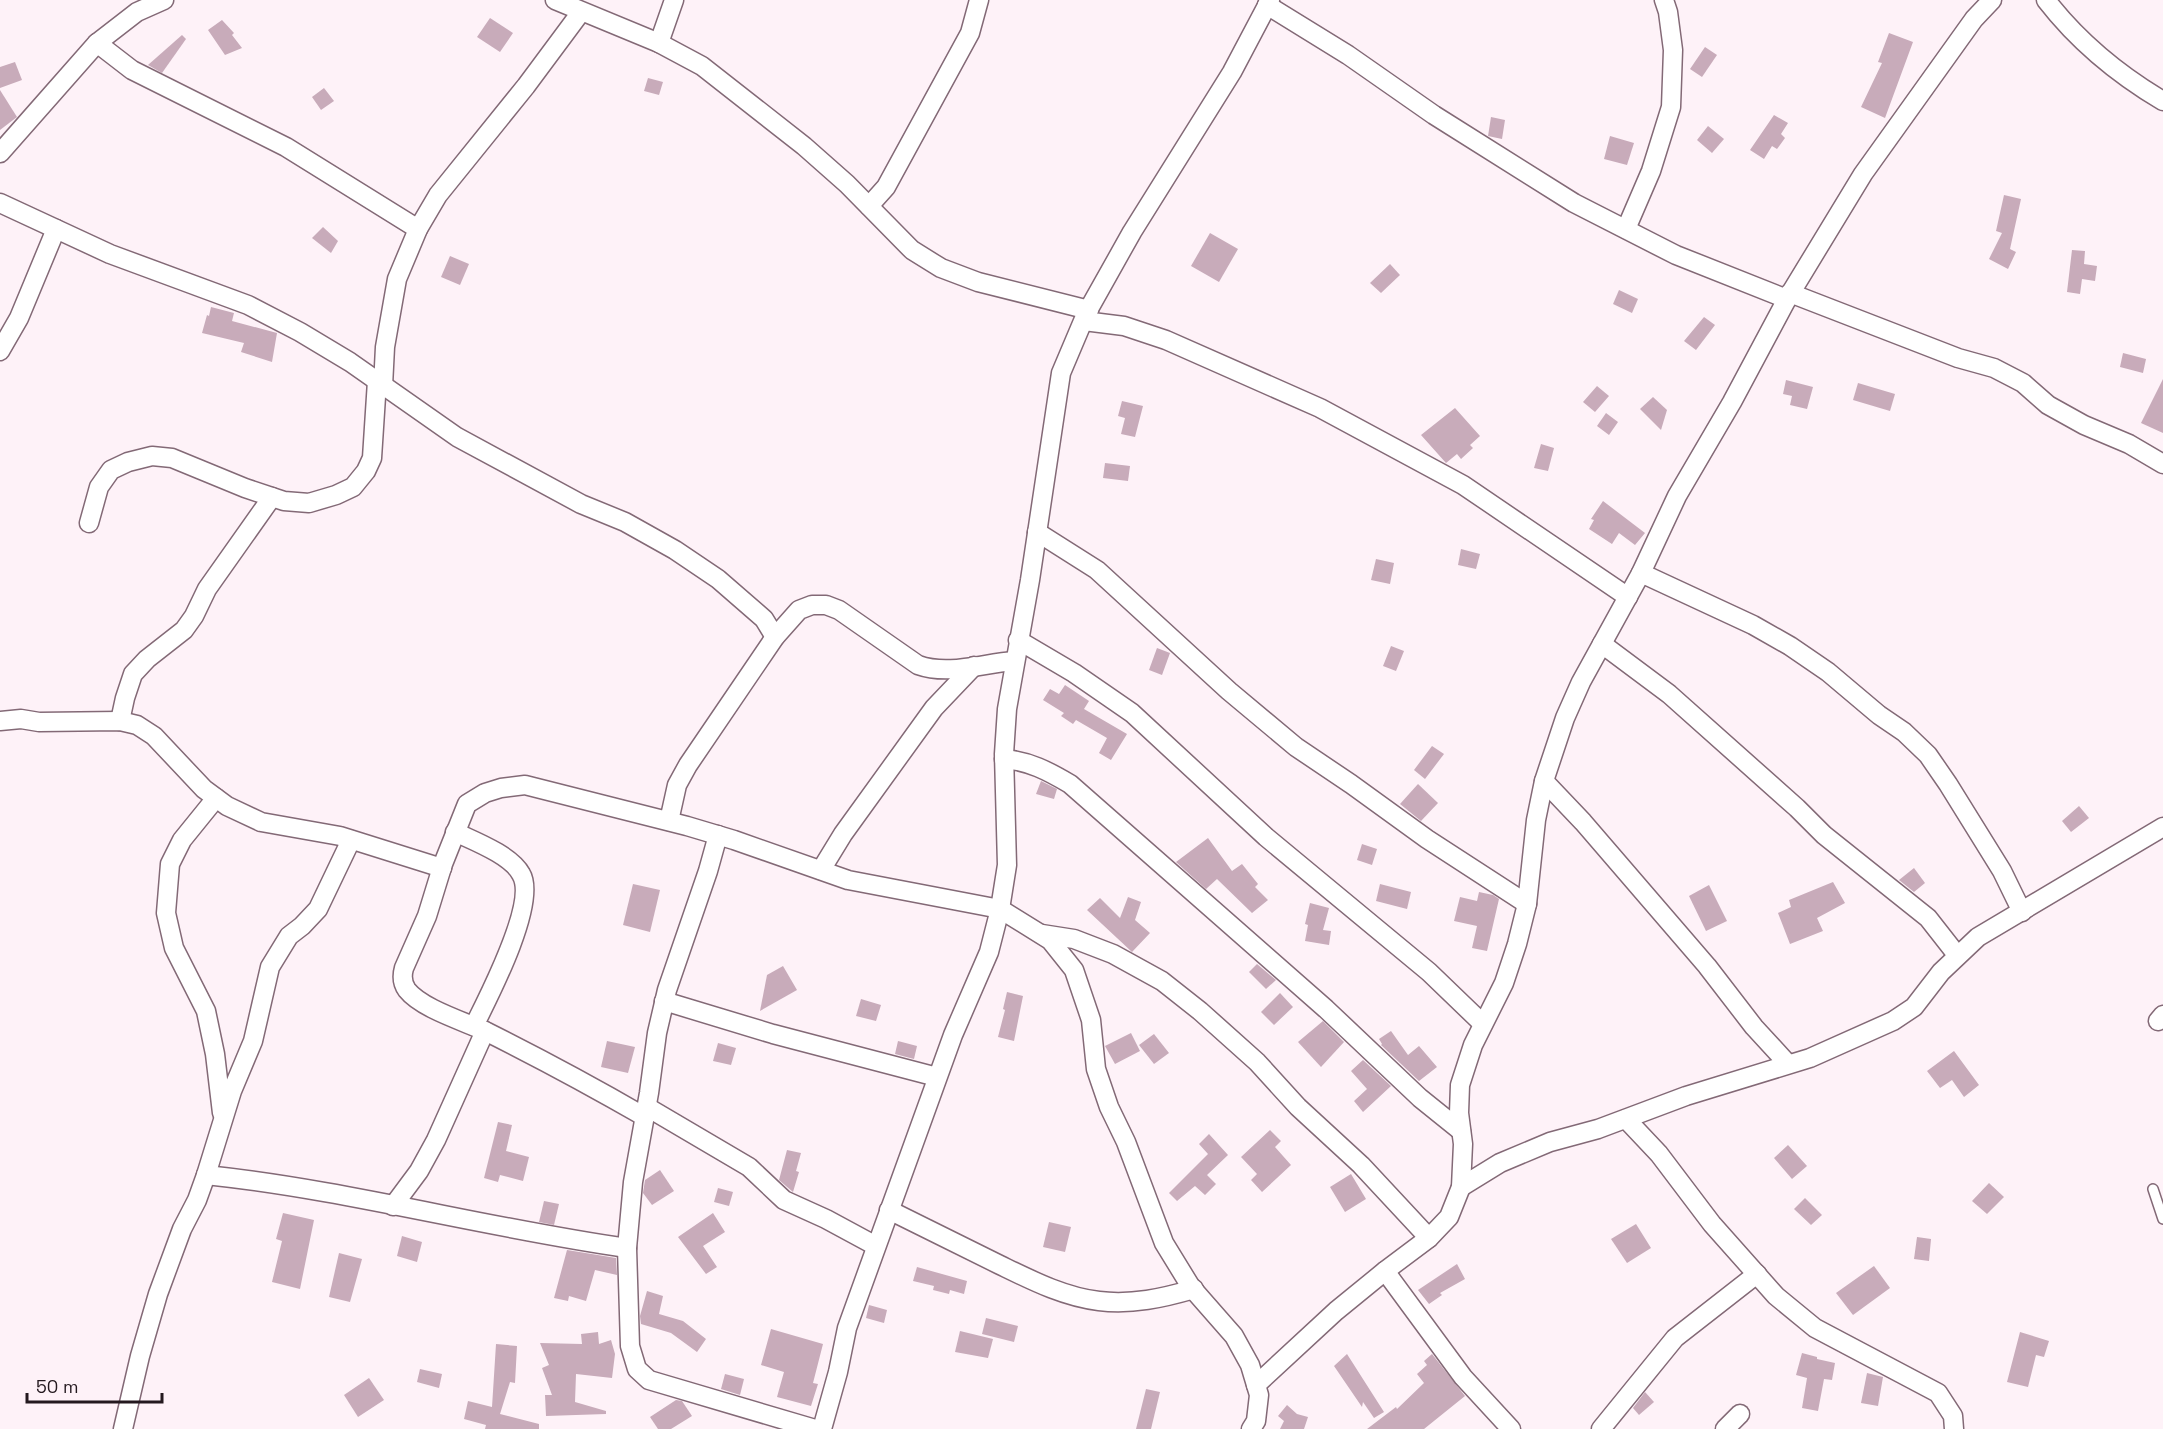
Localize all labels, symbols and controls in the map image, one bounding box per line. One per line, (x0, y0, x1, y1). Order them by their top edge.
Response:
scale bar (27, 1366, 162, 1404)
text: 50 m (36, 1375, 78, 1398)

